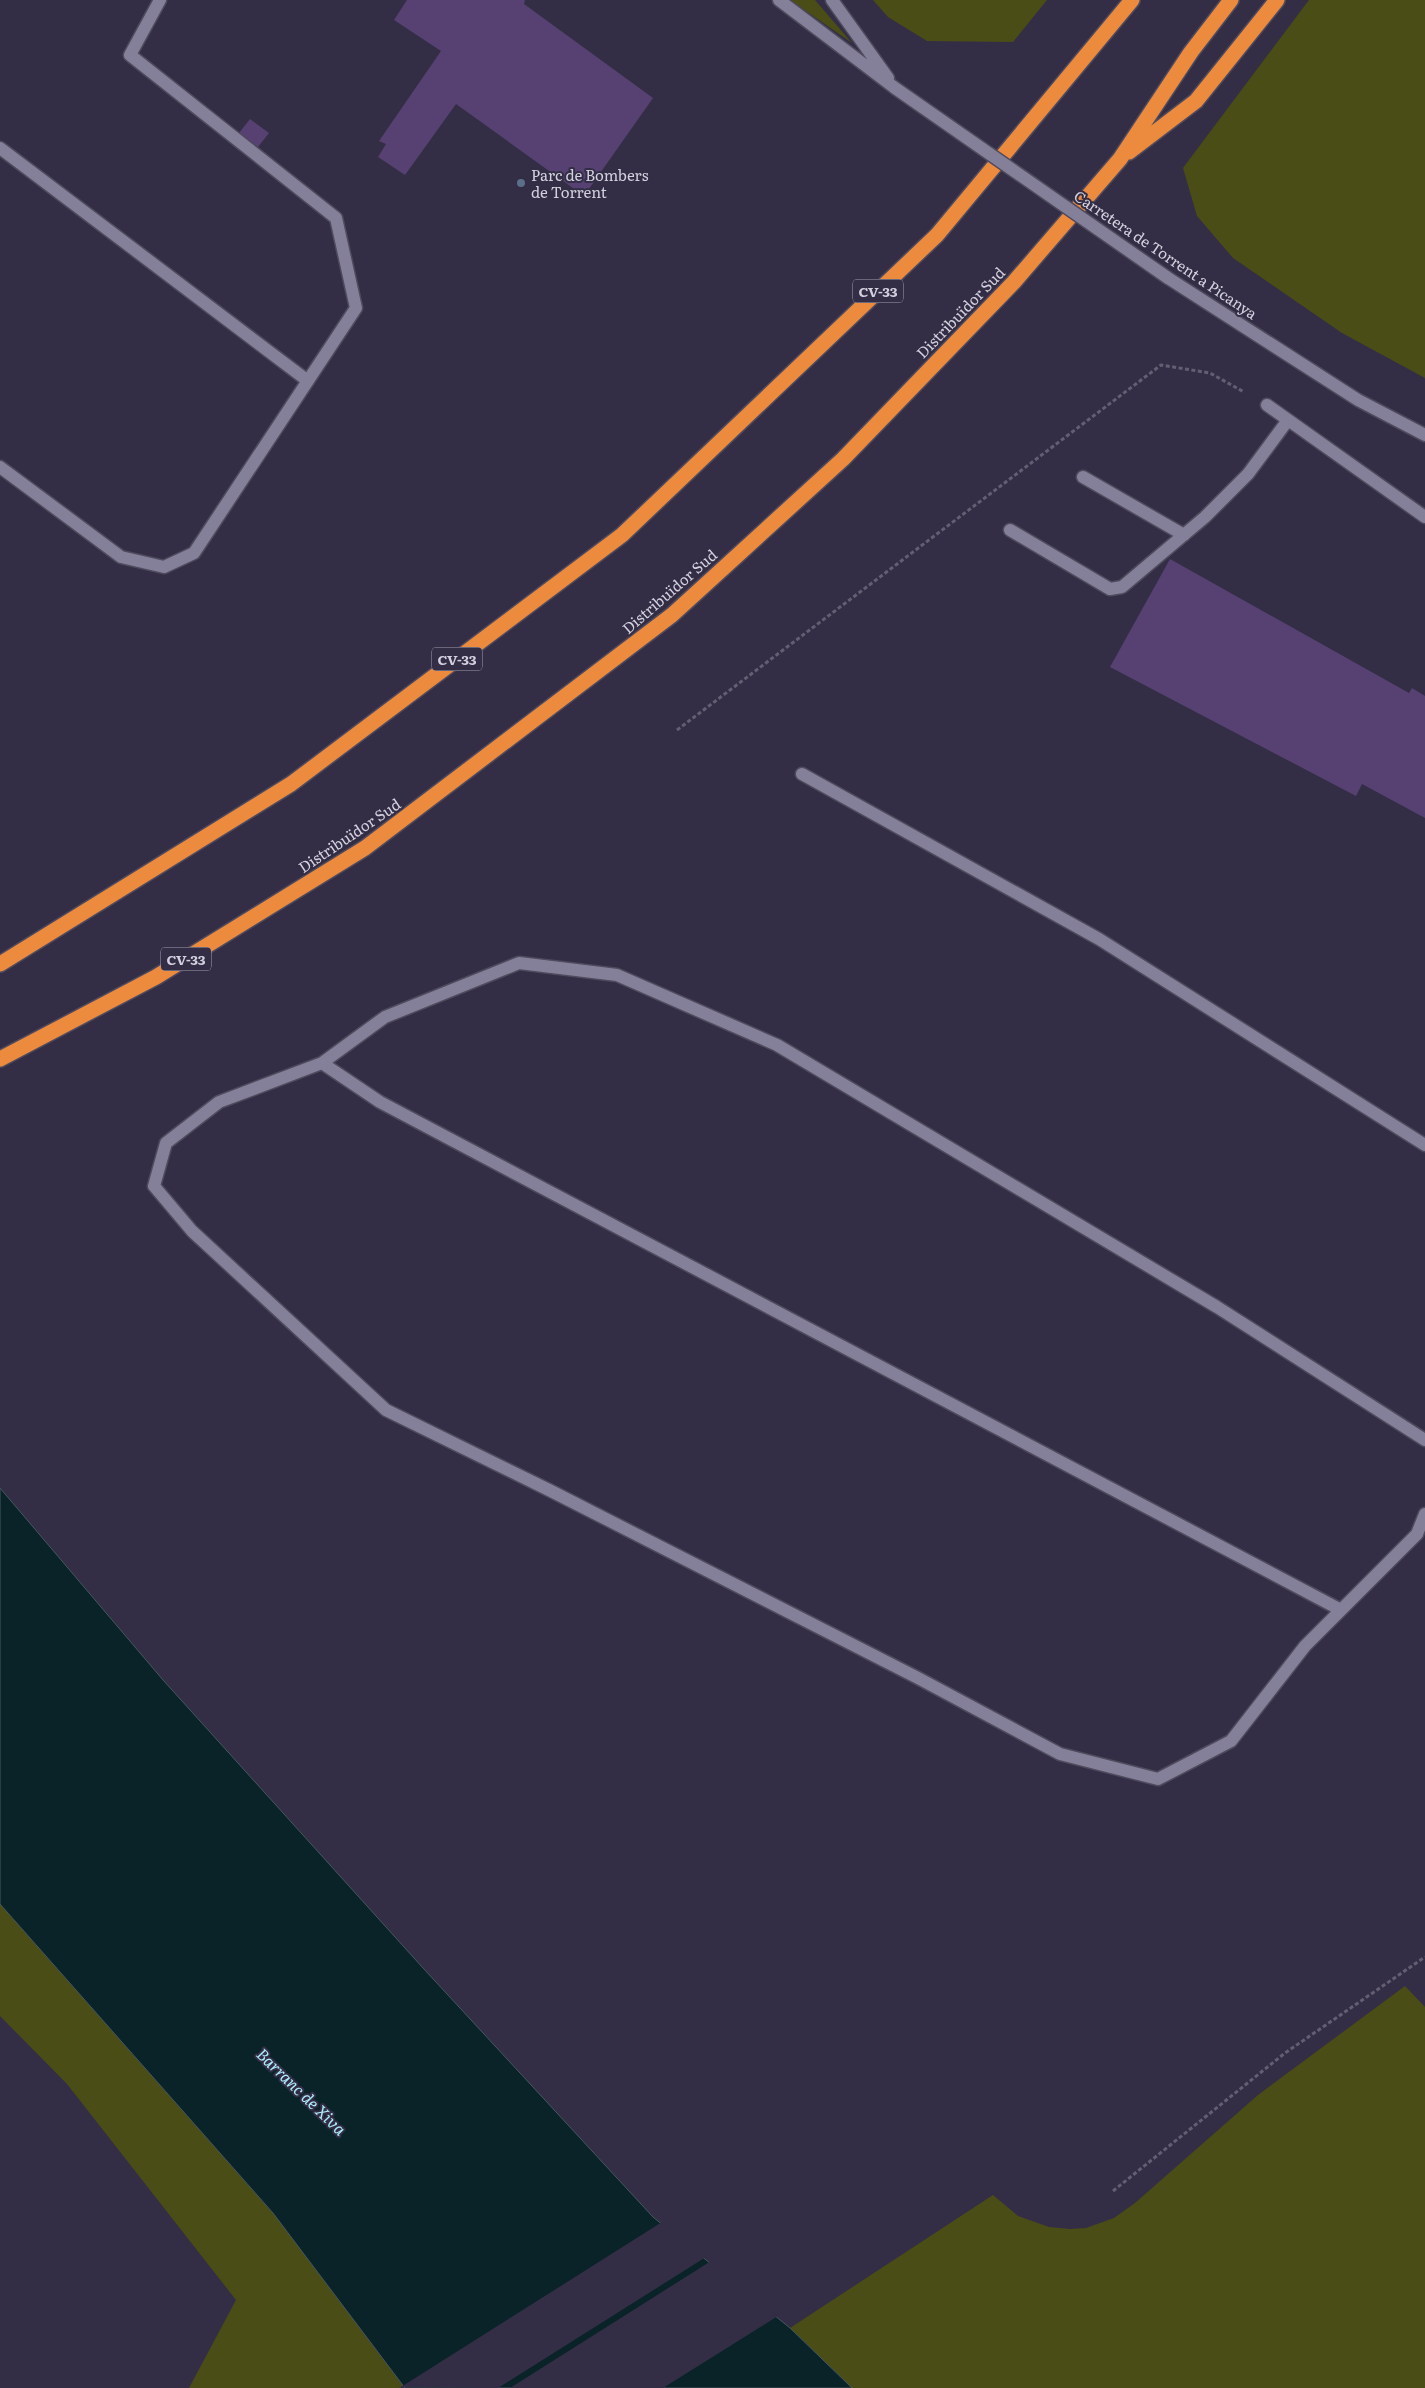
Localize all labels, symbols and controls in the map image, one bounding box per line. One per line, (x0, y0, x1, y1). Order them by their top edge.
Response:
place label: Parc de Bombers de Torrent (531, 163, 649, 203)
marker: Parc de Bombers de Torrent (515, 177, 527, 189)
street label: Carretera de Torrent a Picanya (1070, 184, 1263, 325)
street label: Distribuïdor Sud (910, 261, 1010, 363)
road number: CV-33 (853, 280, 903, 302)
street label: Distribuïdor Sud (616, 543, 722, 639)
road number: CV-33 (432, 648, 482, 671)
street label: Distribuïdor Sud (293, 792, 405, 878)
road number: CV-33 (161, 948, 211, 971)
water label: Barranc de Xiva (252, 2042, 353, 2141)

